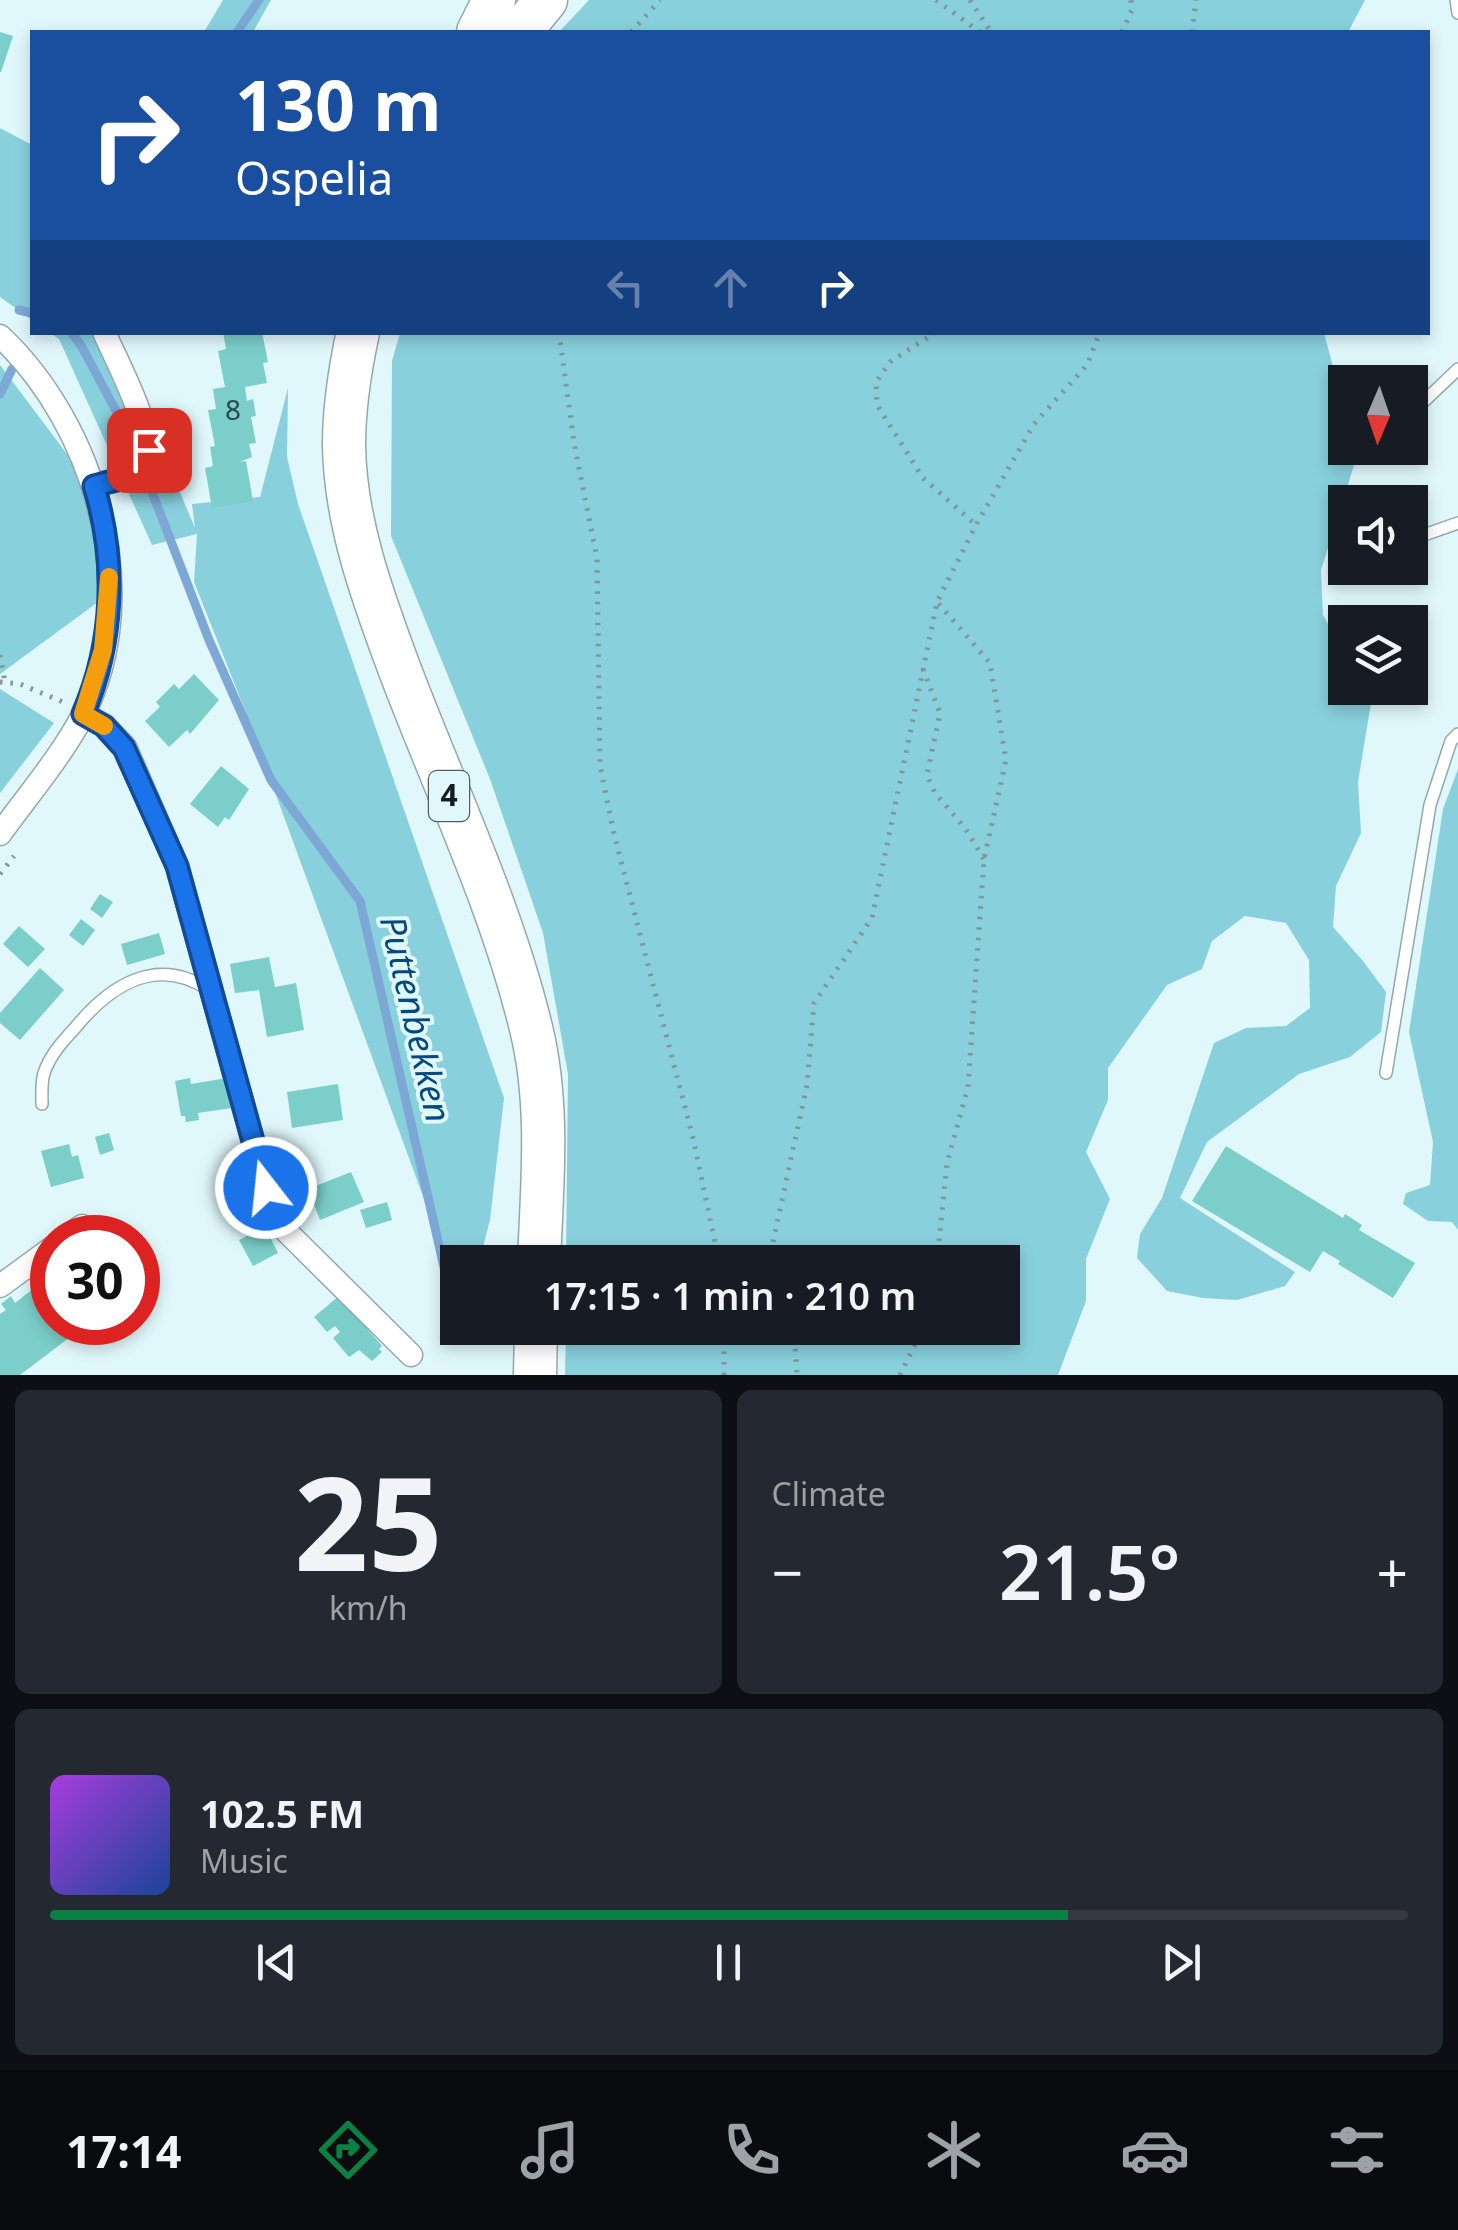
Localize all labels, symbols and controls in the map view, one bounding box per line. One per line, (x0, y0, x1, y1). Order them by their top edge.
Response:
text: 130 m (235, 56, 442, 152)
icon: right (70, 70, 200, 200)
text: Ospelia (235, 147, 393, 208)
icon: left (598, 260, 653, 315)
icon: ahead (703, 260, 758, 315)
icon: right (808, 260, 863, 315)
north arrow (1328, 365, 1428, 465)
map controls (1328, 365, 1428, 705)
house number: 8 (225, 390, 241, 428)
pin (107, 408, 192, 493)
icon: arrive (122, 423, 177, 478)
button: sound (1328, 485, 1428, 585)
button: layers (1328, 605, 1428, 705)
road number: 4 (429, 771, 469, 821)
water label: Puttenbekken (370, 911, 463, 1127)
position arrow (214, 1136, 318, 1240)
speed limit sign: 30 (30, 1215, 160, 1345)
text: 17:15 · 1 min · 210 m (544, 1269, 916, 1321)
text: 25 (294, 1432, 443, 1609)
text: Climate (772, 1472, 886, 1515)
text: 21.5° (999, 1520, 1180, 1622)
text: − (772, 1534, 803, 1609)
text: + (1377, 1534, 1408, 1609)
text: km/h (329, 1586, 408, 1629)
text: 102.5 FM (200, 1787, 364, 1839)
text: Music (200, 1839, 288, 1882)
icon: previous (249, 1935, 304, 1990)
icon: pause (701, 1935, 756, 1990)
icon: next (1154, 1935, 1209, 1990)
icon: directions (313, 2115, 383, 2185)
icon: music (515, 2115, 585, 2185)
icon: phone (717, 2115, 787, 2185)
icon: climate (919, 2115, 989, 2185)
icon: car (1120, 2115, 1190, 2185)
icon: filters (1322, 2115, 1392, 2185)
text: 17:14 (66, 2120, 181, 2181)

